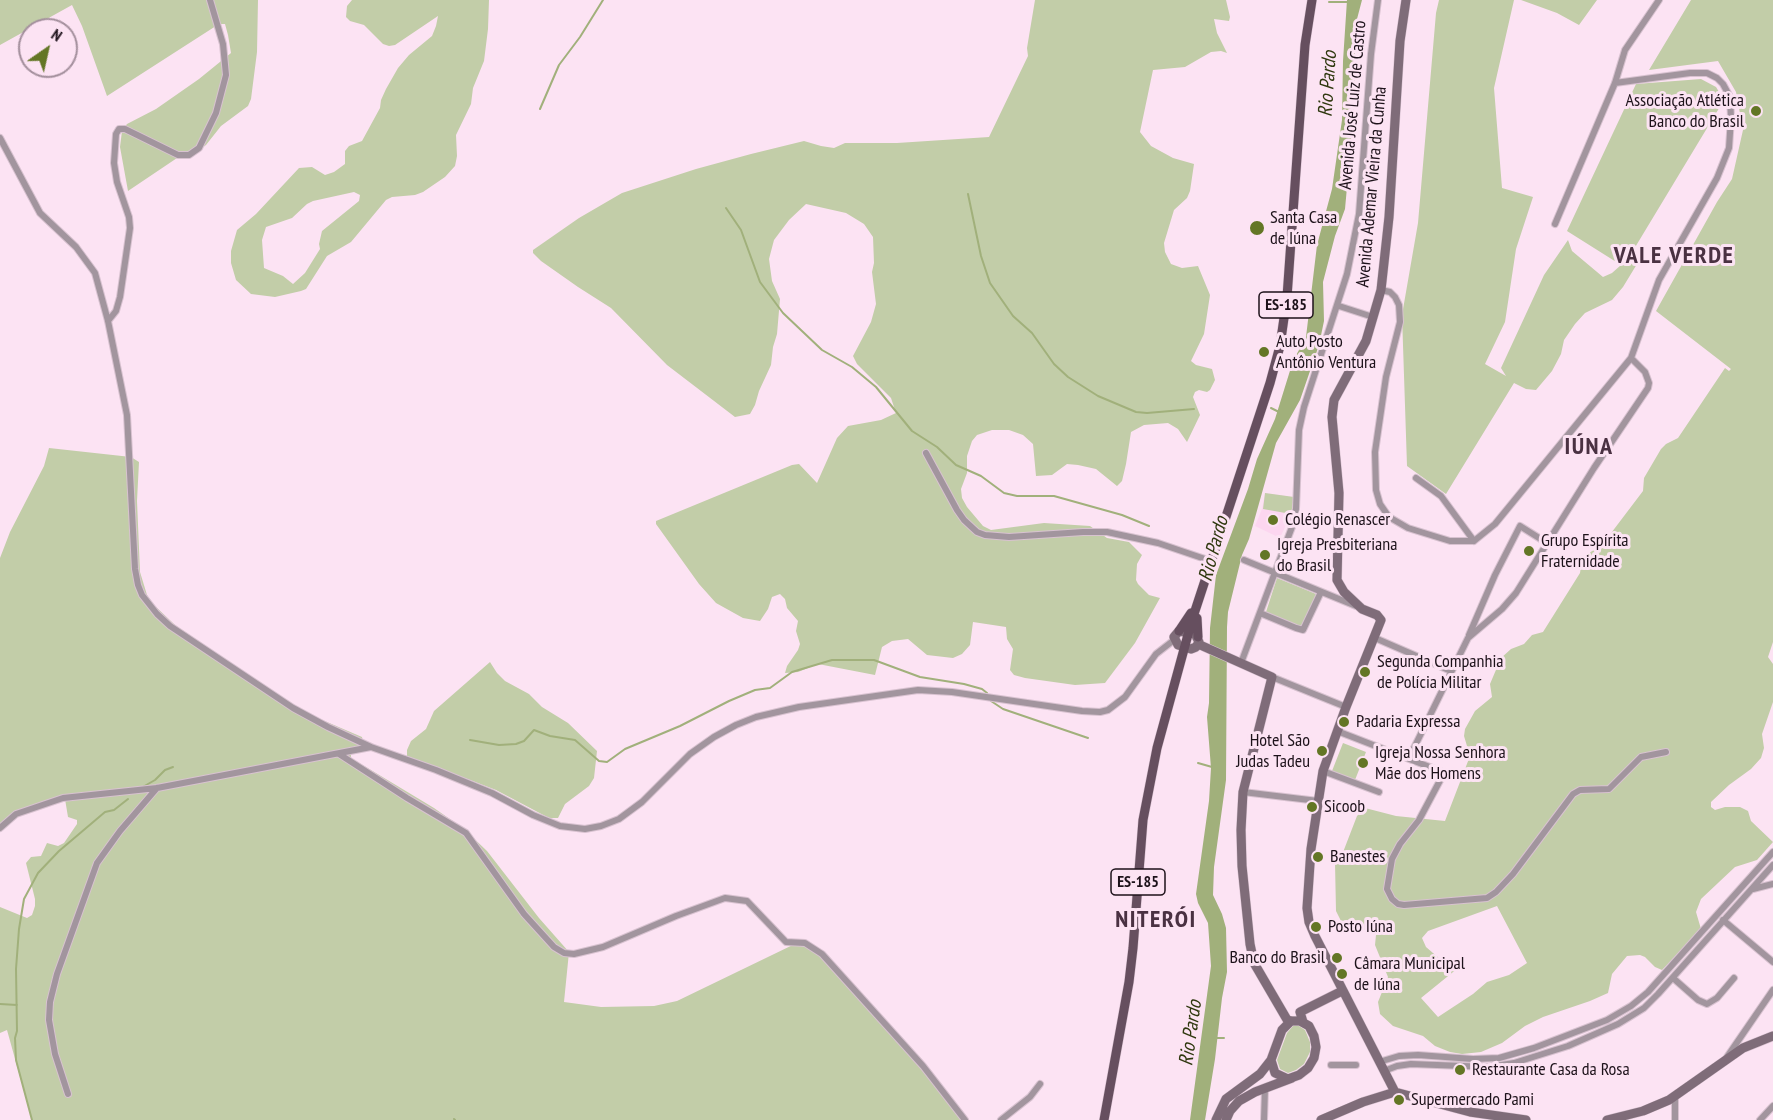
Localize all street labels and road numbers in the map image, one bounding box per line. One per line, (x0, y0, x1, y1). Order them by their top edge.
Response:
street label: Avenida José Luiz de Castro (1335, 20, 1371, 190)
street label: Avenida Ademar Vieira da Cunha (1352, 86, 1392, 288)
road number: ES-185 (1259, 292, 1313, 318)
road number: ES-185 (1111, 869, 1165, 895)

